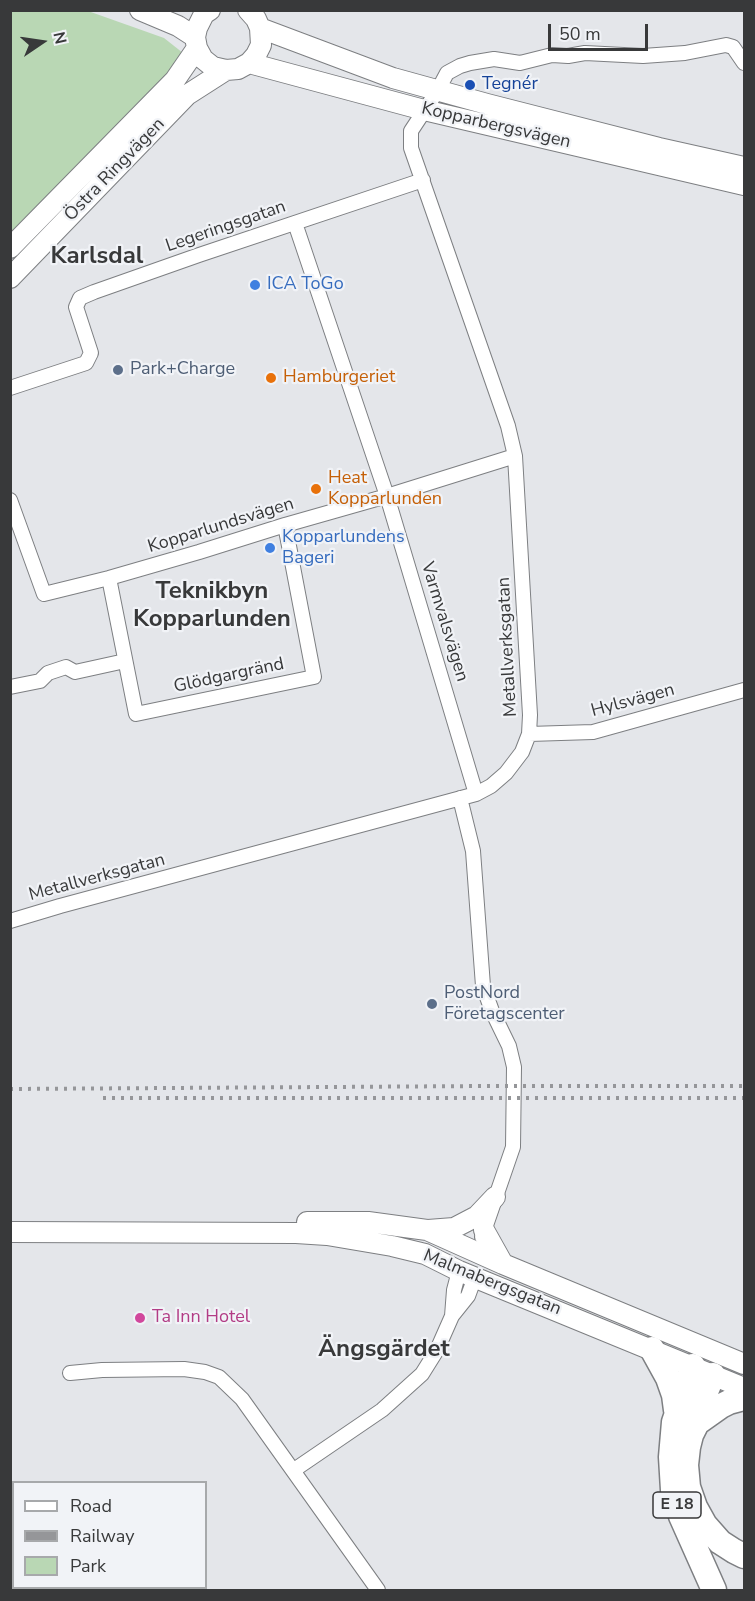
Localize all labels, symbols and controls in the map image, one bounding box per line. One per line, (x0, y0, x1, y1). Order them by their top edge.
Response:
north arrow (12, 12, 72, 72)
scale bar (551, 12, 652, 50)
text: 50 m (559, 22, 601, 46)
text: N (47, 30, 72, 46)
place label: Tegnér (482, 74, 538, 96)
marker: Tegnér (463, 78, 477, 92)
street label: Kopparbergsvägen (419, 98, 573, 154)
street label: Östra Ringvägen (60, 114, 170, 226)
street label: Legeringsgatan (163, 196, 289, 258)
district label: Karlsdal (51, 243, 143, 271)
place label: ICA ToGo (267, 274, 344, 296)
marker: ICA ToGo (248, 278, 262, 292)
place label: Park+Charge (130, 359, 235, 381)
marker: Park+Charge (111, 363, 125, 377)
place label: Hamburgeriet (283, 367, 395, 389)
marker: Hamburgeriet (264, 371, 278, 385)
place label: Heat Kopparlunden (328, 468, 442, 510)
marker: Heat Kopparlunden (309, 482, 323, 496)
street label: Kopparlundsvägen (145, 494, 297, 558)
place label: Kopparlundens Bageri (282, 527, 405, 570)
marker: Kopparlundens Bageri (263, 541, 277, 555)
street label: Varmvalsvägen (416, 560, 472, 684)
street label: Metallverksgatan (494, 577, 522, 717)
district label: Teknikbyn Kopparlunden (133, 578, 291, 634)
street label: Glödgargränd (172, 654, 286, 698)
street label: Hylsvägen (589, 679, 677, 723)
street label: Metallverksgatan (27, 849, 167, 907)
place label: PostNord Företagscenter (444, 983, 565, 1026)
marker: PostNord Företagscenter (425, 997, 439, 1011)
street label: Malmabergsgatan (420, 1245, 564, 1321)
place label: Ta Inn Hotel (152, 1307, 250, 1329)
marker: Ta Inn Hotel (133, 1311, 147, 1325)
district label: Ängsgärdet (318, 1336, 450, 1364)
legend (12, 1481, 207, 1589)
road number: E 18 (653, 1492, 701, 1518)
text: Road (70, 1494, 112, 1518)
text: Railway (70, 1524, 135, 1548)
text: Park (70, 1554, 106, 1578)

